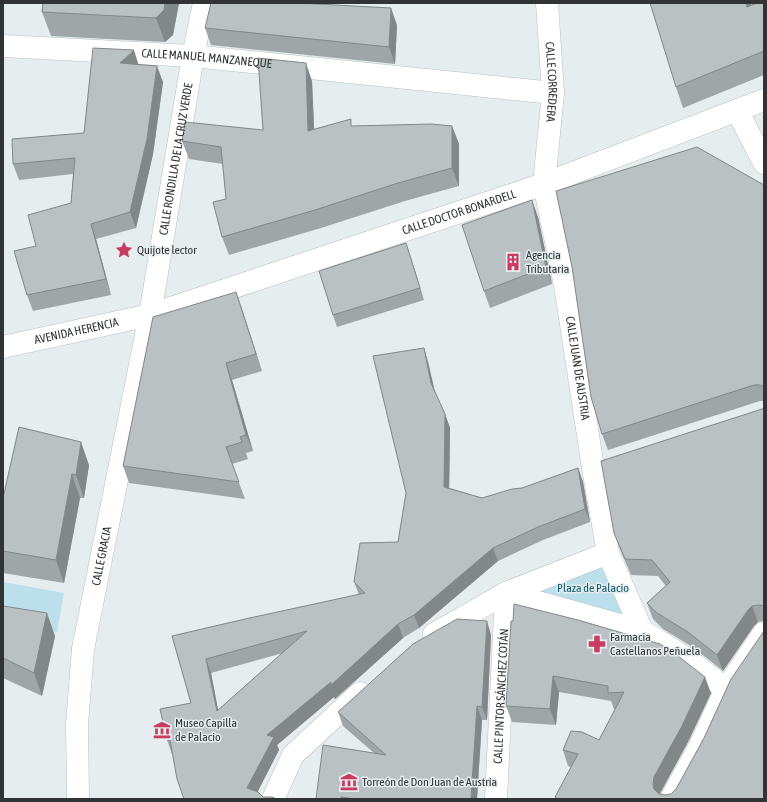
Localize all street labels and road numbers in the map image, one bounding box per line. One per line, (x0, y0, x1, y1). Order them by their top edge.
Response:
street label: CALLE CORREDERA (543, 41, 560, 123)
street label: CALLE MANUEL MANZANEQUE (141, 46, 272, 71)
street label: CALLE RONDILLA DE LA CRUZ VERDE (156, 82, 195, 236)
street label: CALLE DOCTOR BONARDELL (400, 187, 518, 238)
street label: AVENIDA HERENCIA (33, 315, 120, 347)
street label: CALLE JUAN DE AUSTRIA (563, 315, 593, 421)
street label: CALLE GRACIA (89, 525, 114, 587)
street label: CALLE PINTOR SÁNCHEZ COTÁN (491, 628, 511, 764)

